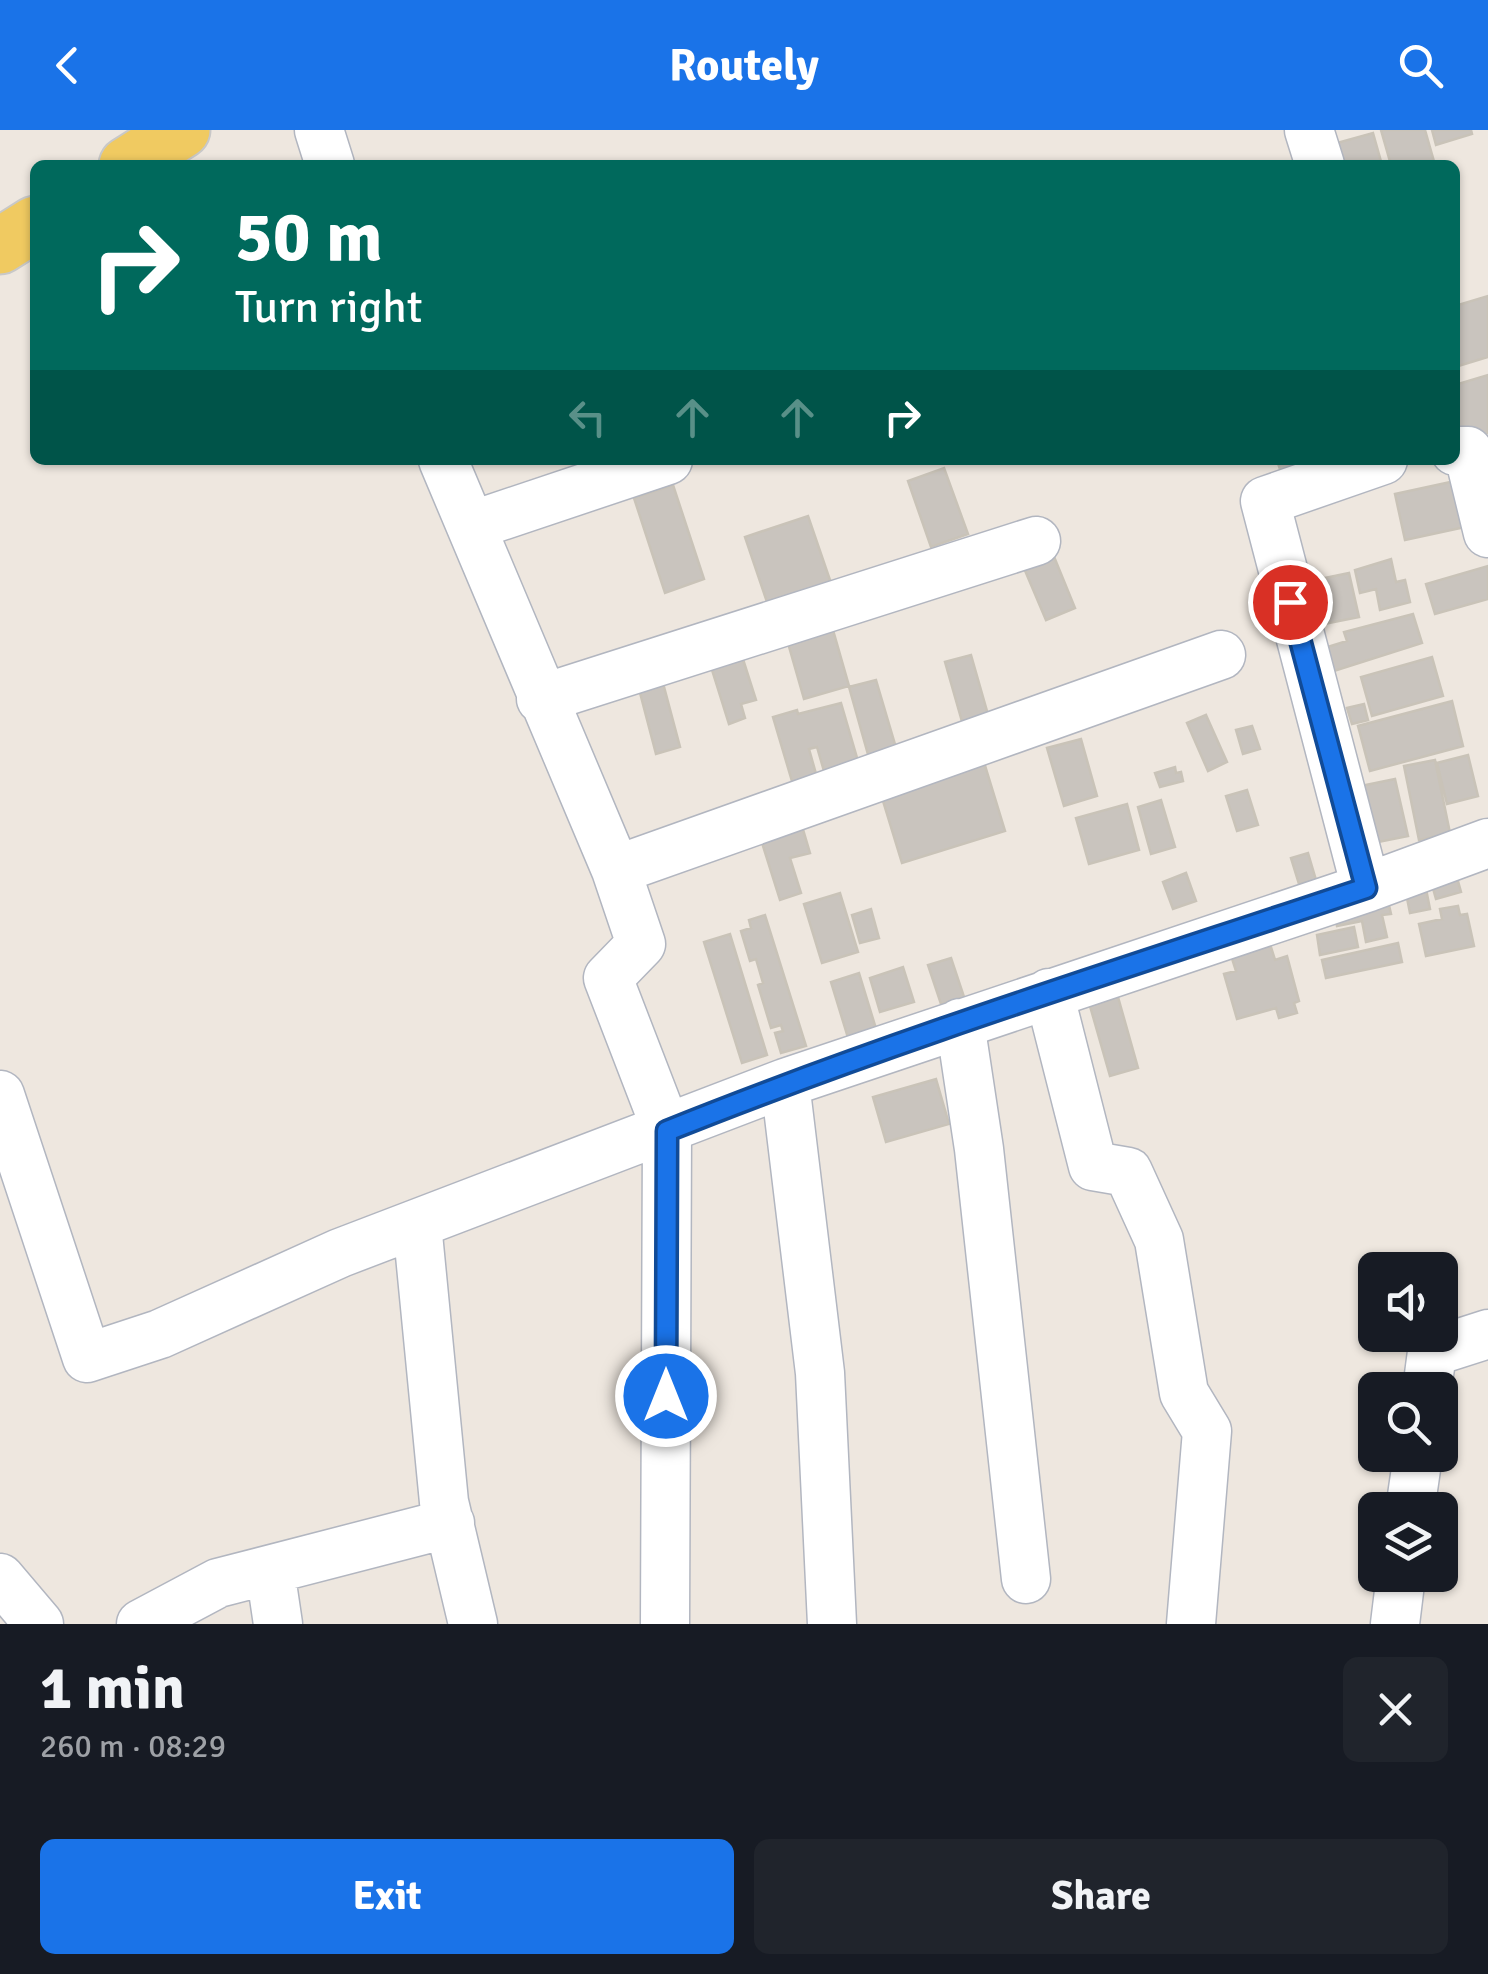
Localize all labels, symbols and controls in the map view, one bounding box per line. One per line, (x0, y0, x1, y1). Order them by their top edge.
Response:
icon: back (40, 38, 95, 93)
text: Routely (669, 38, 819, 93)
icon: search (1393, 38, 1448, 93)
text: 50 m (235, 194, 383, 280)
icon: right (70, 200, 200, 330)
text: Turn right (235, 280, 423, 335)
icon: left (560, 390, 615, 445)
icon: ahead (665, 390, 720, 445)
icon: ahead (770, 390, 825, 445)
icon: right (875, 390, 930, 445)
pin (1248, 560, 1333, 645)
icon: arrive (1263, 575, 1318, 630)
map controls (1358, 1252, 1458, 1592)
button: sound (1358, 1252, 1458, 1352)
position arrow (614, 1344, 718, 1448)
button: search (1358, 1372, 1458, 1472)
button: layers (1358, 1492, 1458, 1592)
text: 1 min (40, 1652, 185, 1726)
button: close (1343, 1657, 1448, 1762)
text: 260 m · 08:29 (40, 1727, 226, 1766)
button: Exit (40, 1839, 734, 1954)
button: Share (754, 1839, 1448, 1954)

